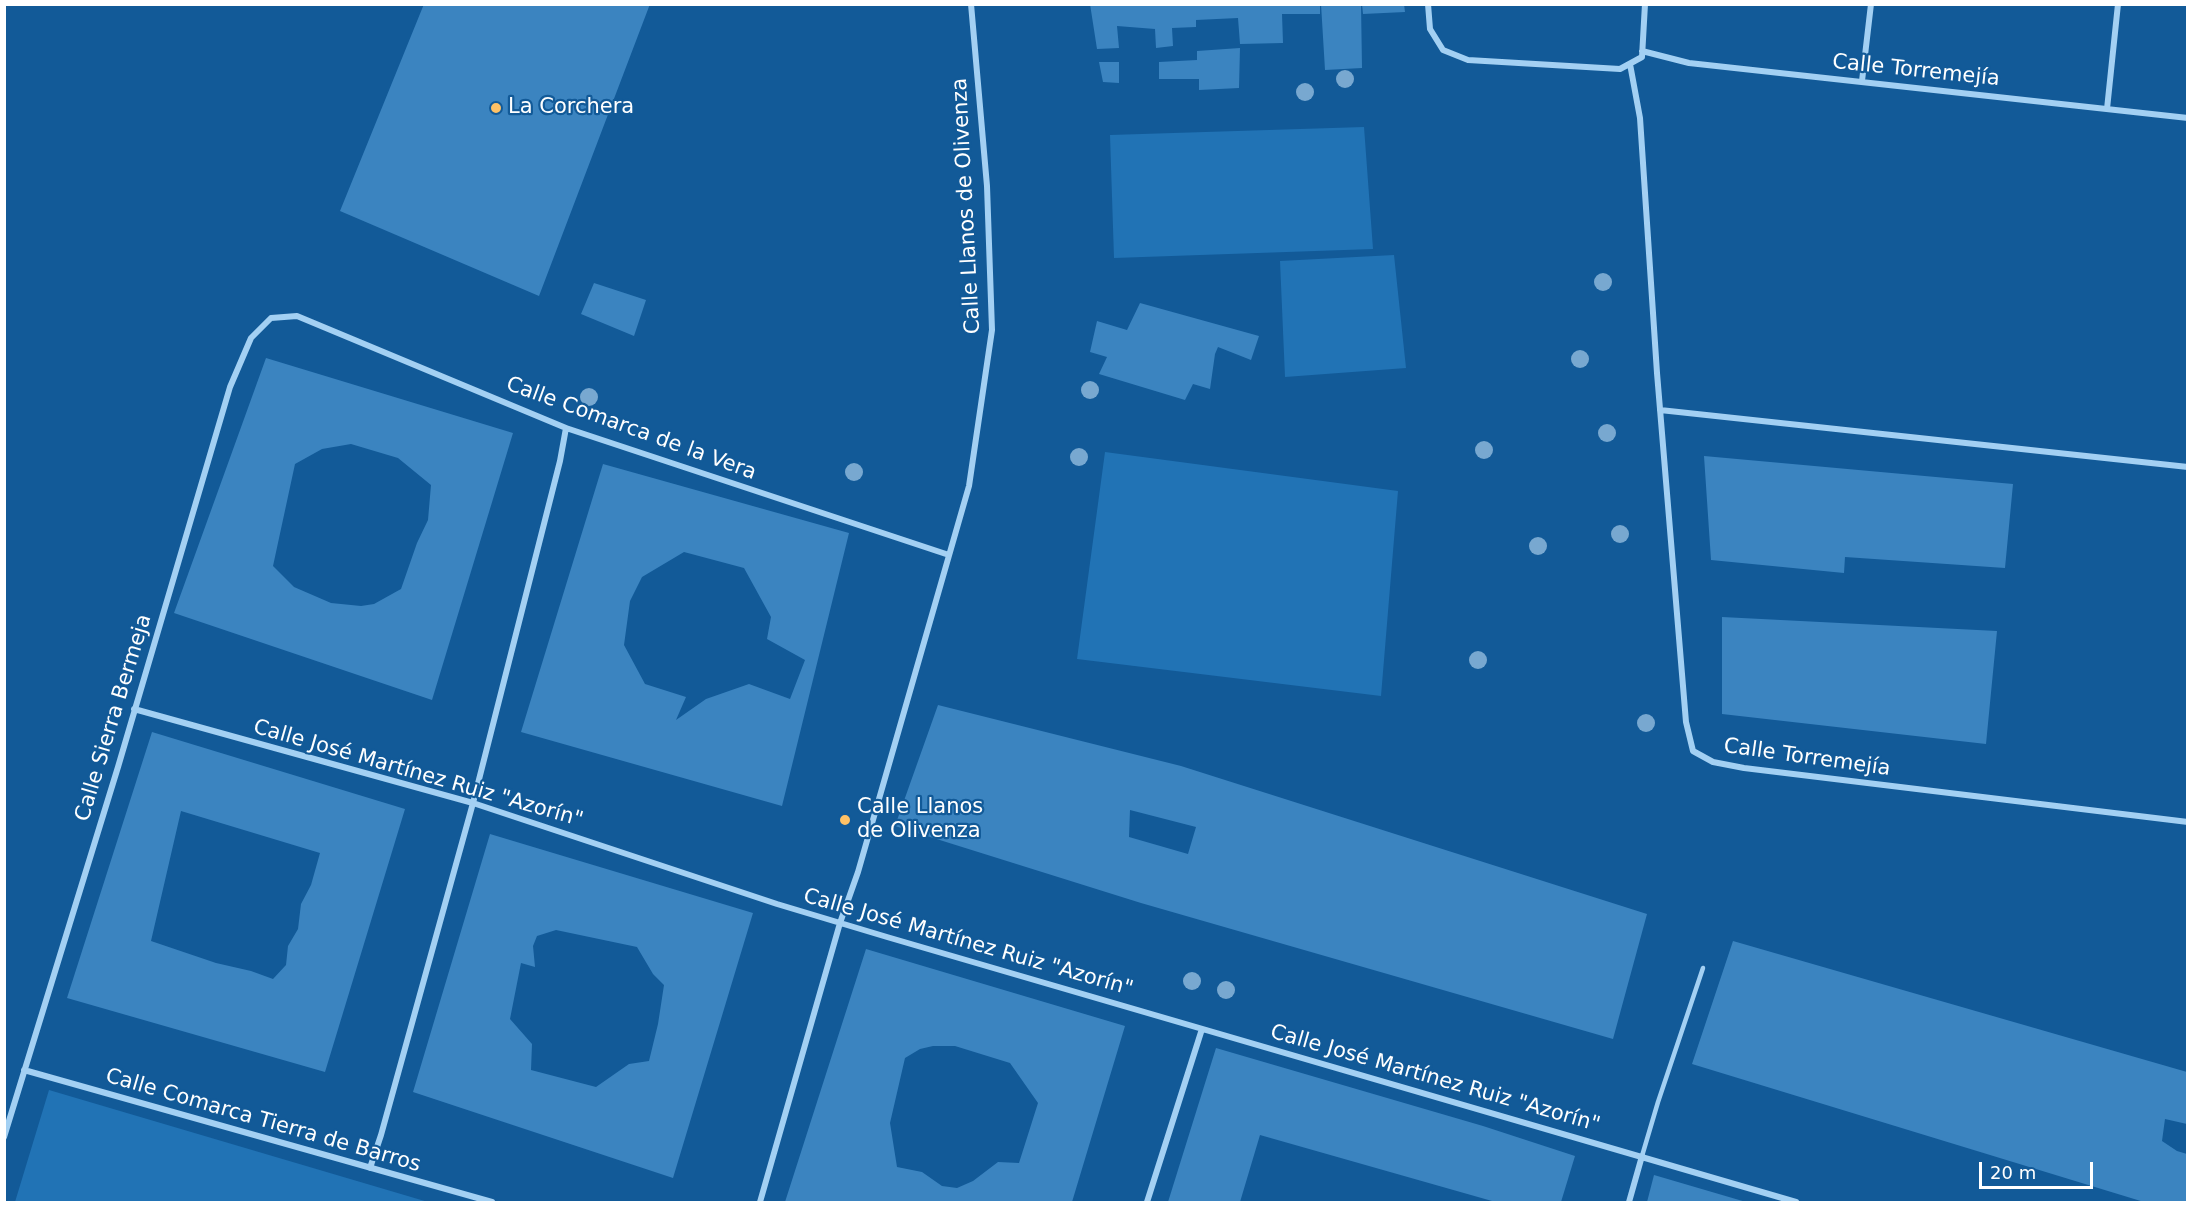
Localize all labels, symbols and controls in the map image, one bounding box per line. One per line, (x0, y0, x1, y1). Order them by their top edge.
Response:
street label: Calle Torremejía (1831, 50, 2001, 92)
street label: Calle Llanos de Olivenza (948, 77, 986, 335)
place label: La Corchera (508, 95, 634, 121)
marker: La Corchera (489, 101, 503, 115)
street label: Calle Comarca de la Vera (502, 372, 760, 486)
street label: Calle Sierra Bermeja (71, 612, 157, 824)
street label: Calle José Martínez Ruiz "Azorín" (250, 715, 586, 833)
street label: Calle Torremejía (1722, 734, 1892, 782)
place label: Calle Llanos de Olivenza (857, 795, 983, 845)
marker: Calle Llanos de Olivenza (838, 813, 852, 827)
street label: Calle José Martínez Ruiz "Azorín" (800, 884, 1136, 1002)
street label: Calle José Martínez Ruiz "Azorín" (1267, 1020, 1603, 1138)
street label: Calle Comarca Tierra de Barros (103, 1064, 423, 1178)
scale bar (1982, 1150, 2096, 1188)
text: 20 m (1990, 1162, 2036, 1183)

